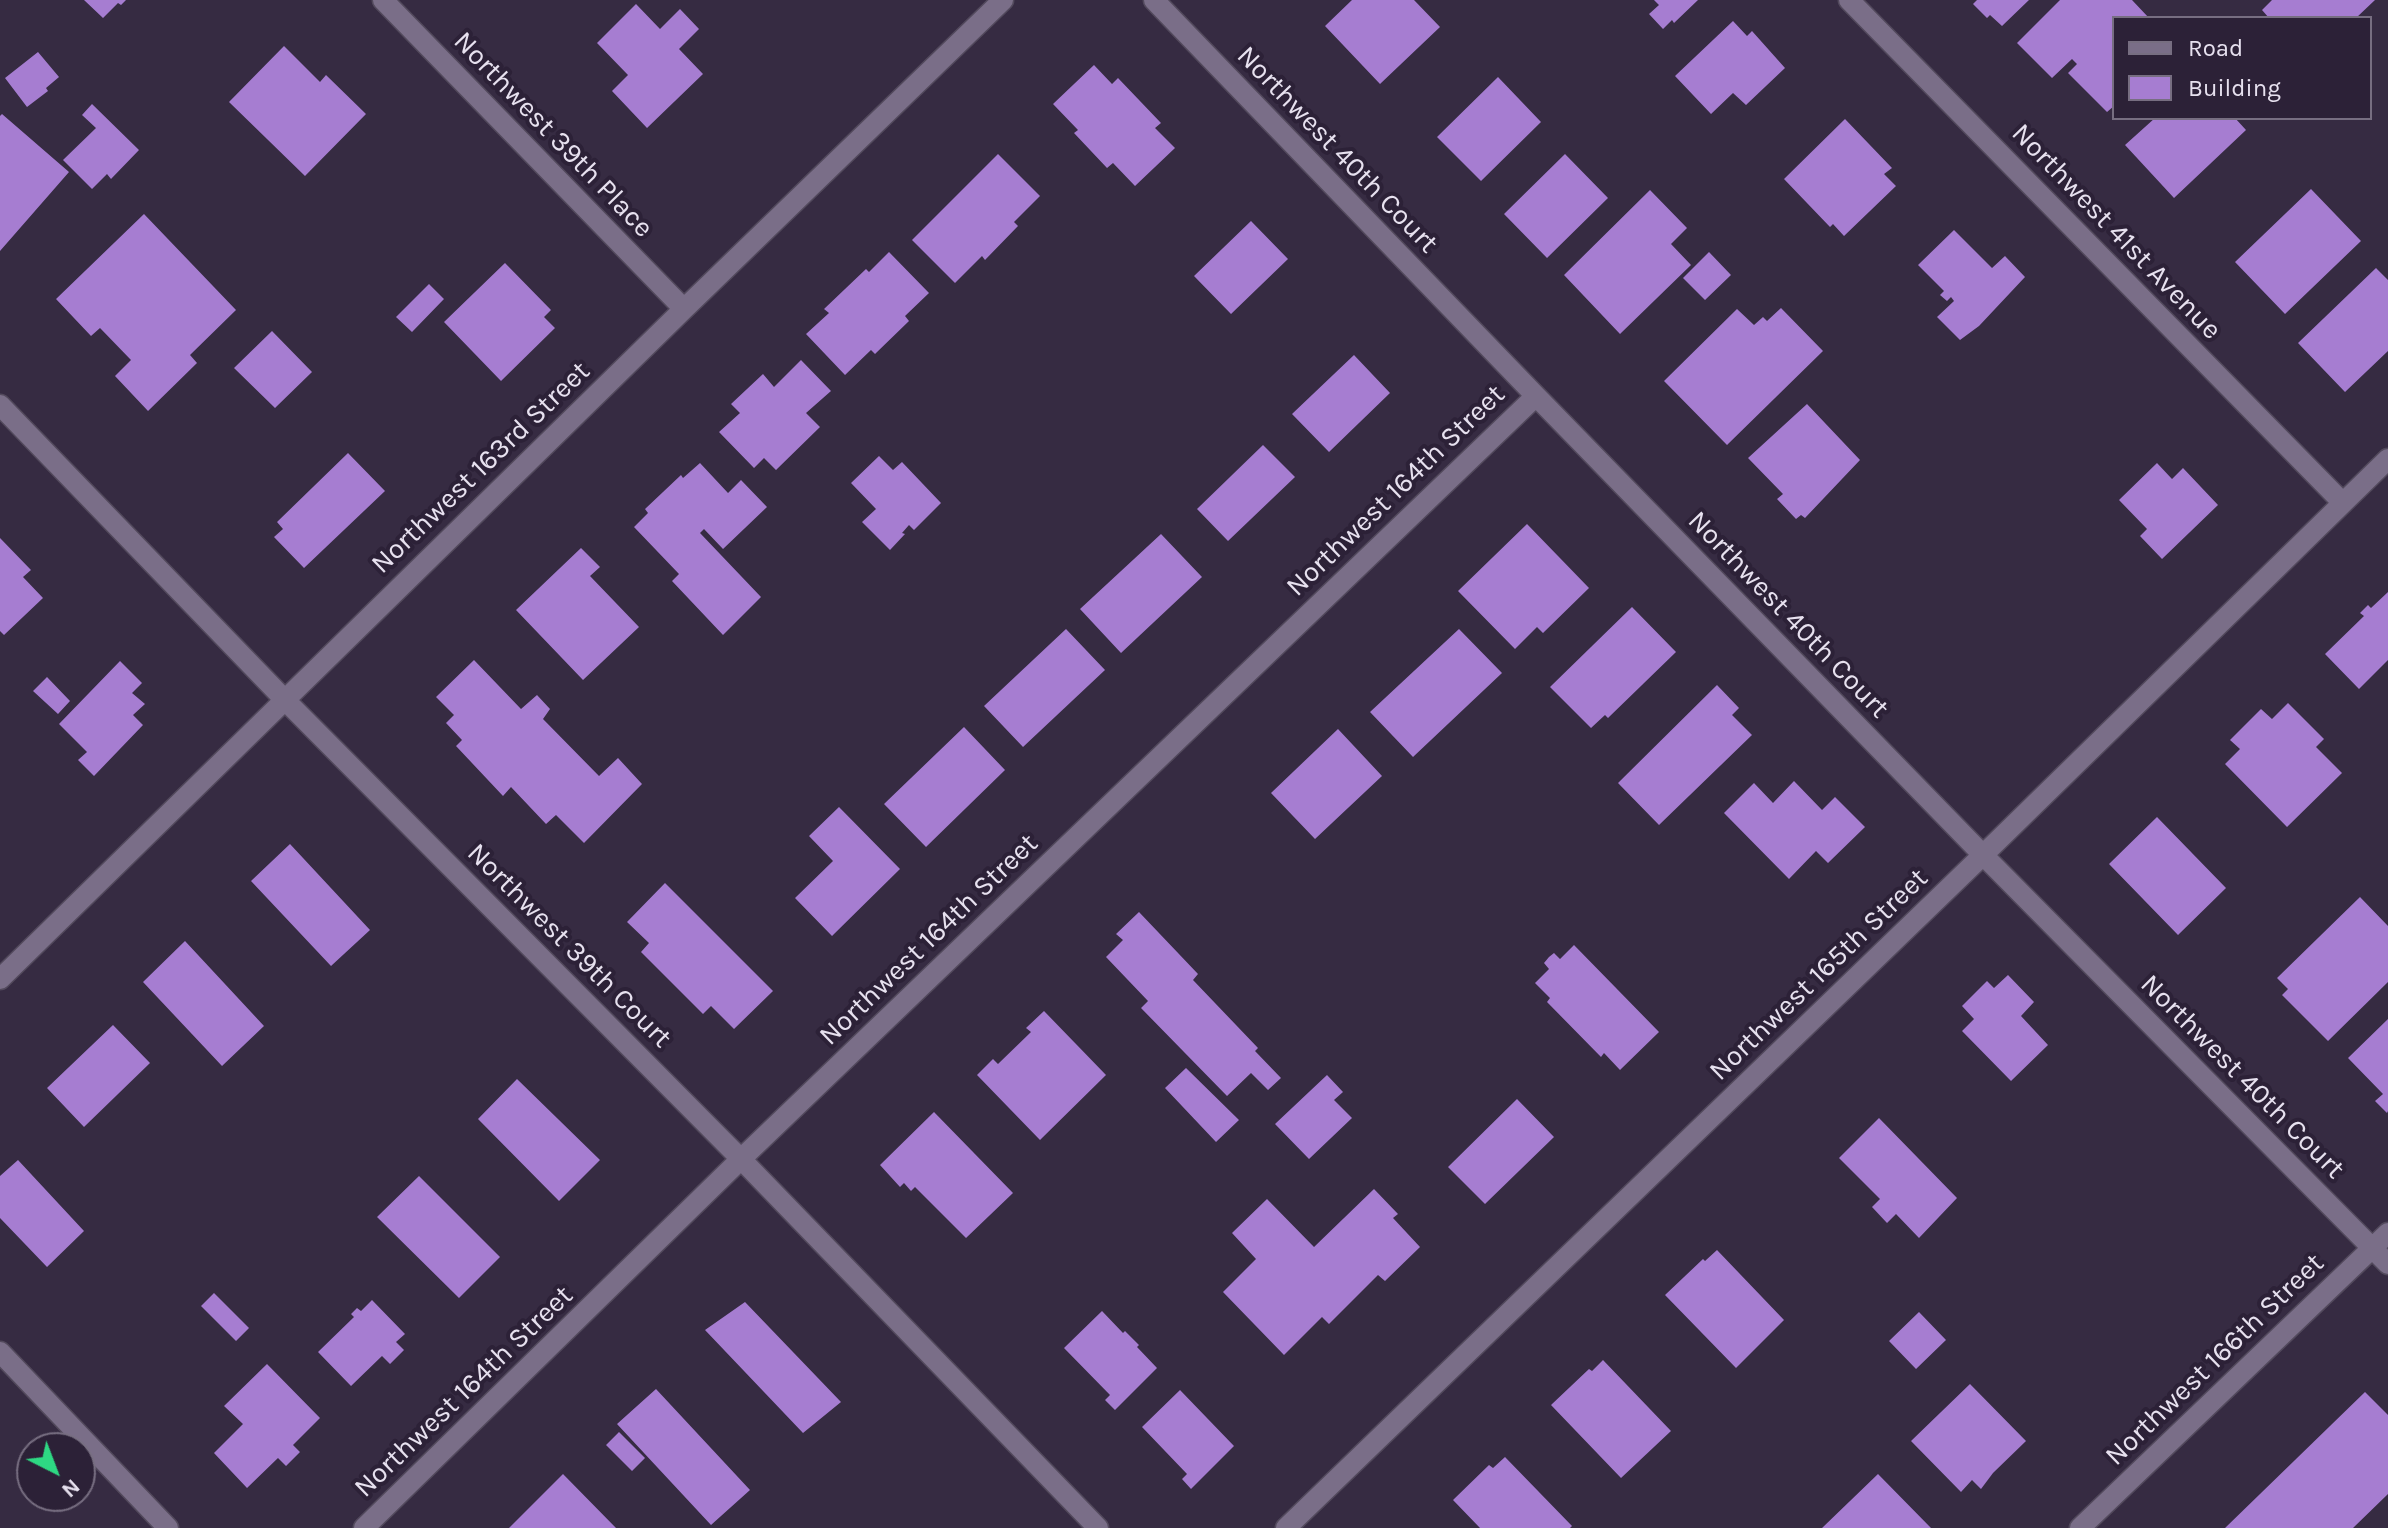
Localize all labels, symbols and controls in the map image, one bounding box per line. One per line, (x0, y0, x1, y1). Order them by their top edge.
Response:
legend (2112, 16, 2372, 120)
street label: Northwest 39th Place (446, 25, 660, 245)
text: Road (2188, 34, 2243, 62)
street label: Northwest 40th Court (1229, 39, 1445, 261)
text: Building (2188, 74, 2281, 102)
street label: Northwest 41st Avenue (2004, 117, 2228, 347)
street label: Northwest 163rd Street (365, 355, 597, 581)
street label: Northwest 164th Street (1280, 378, 1512, 604)
street label: Northwest 40th Court (1680, 504, 1896, 726)
street label: Northwest 164th Street (813, 827, 1045, 1053)
street label: Northwest 39th Court (460, 837, 678, 1055)
street label: Northwest 165th Street (1703, 862, 1935, 1088)
street label: Northwest 40th Court (2133, 968, 2351, 1186)
street label: Northwest 166th Street (2099, 1247, 2331, 1473)
street label: Northwest 164th Street (348, 1279, 580, 1505)
north arrow (16, 1432, 96, 1512)
text: N (56, 1473, 85, 1503)

